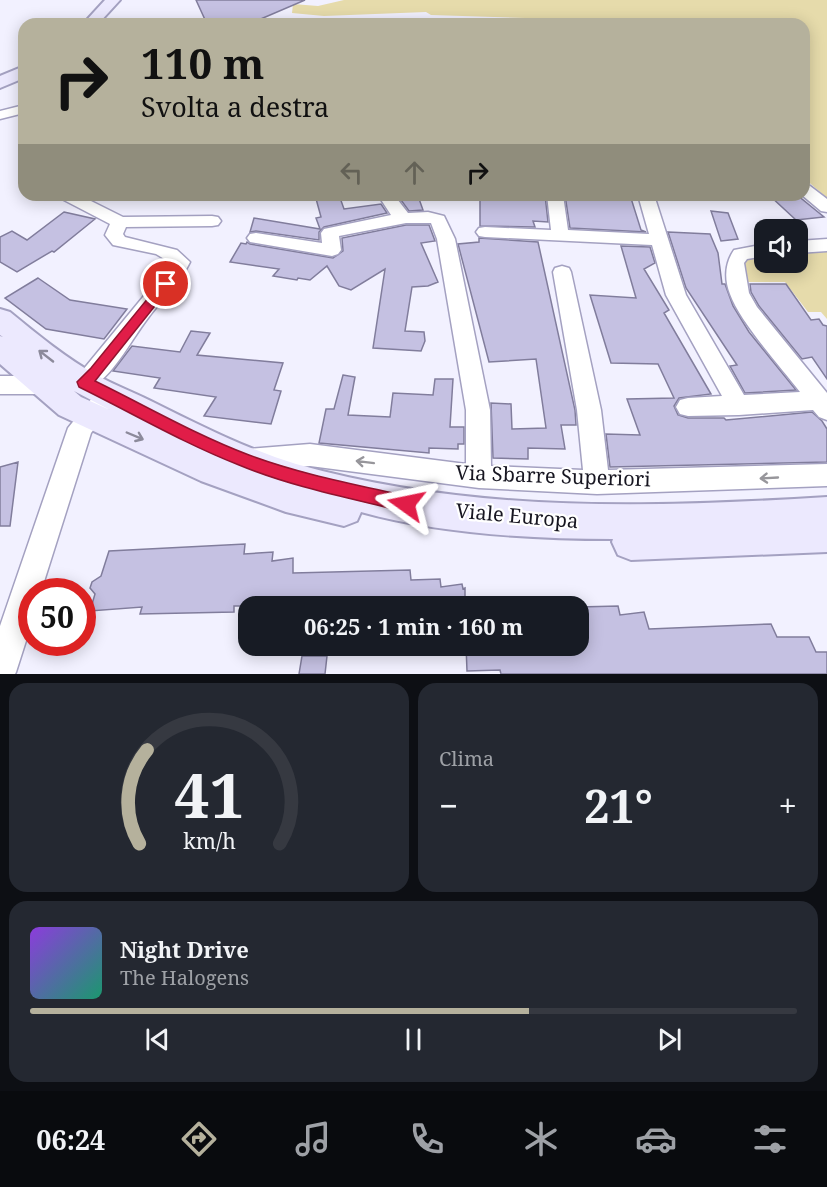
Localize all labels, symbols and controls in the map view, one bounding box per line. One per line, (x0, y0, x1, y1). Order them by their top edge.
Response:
text: 110 m (141, 34, 265, 91)
icon: right (42, 42, 120, 120)
text: Svolta a destra (141, 88, 329, 125)
icon: left (335, 156, 368, 189)
icon: ahead (398, 156, 431, 189)
icon: right (461, 156, 494, 189)
map controls (754, 219, 808, 273)
button: sound (754, 219, 808, 273)
pin (140, 258, 191, 309)
icon: arrive (149, 267, 182, 300)
one-way arrow (39, 349, 55, 362)
one-way arrow (126, 431, 144, 443)
one-way arrow (355, 456, 375, 467)
street label: Via Sbarre Superiori (455, 459, 652, 492)
position arrow (374, 472, 438, 536)
one-way arrow (759, 472, 779, 483)
street label: Viale Europa (455, 497, 579, 534)
speed limit sign: 50 (18, 578, 96, 656)
text: 06:25 · 1 min · 160 m (304, 611, 523, 641)
text: Clima (439, 745, 494, 772)
text: 41 (174, 751, 244, 836)
text: 21° (584, 775, 653, 836)
text: − (439, 783, 458, 828)
text: + (779, 783, 797, 828)
text: km/h (183, 827, 236, 856)
text: Night Drive (120, 934, 249, 964)
text: The Halogens (120, 964, 249, 991)
icon: previous (141, 1023, 174, 1056)
icon: pause (397, 1023, 430, 1056)
icon: next (653, 1023, 686, 1056)
icon: directions (178, 1118, 220, 1160)
icon: music (292, 1118, 334, 1160)
icon: phone (406, 1118, 448, 1160)
icon: climate (520, 1118, 562, 1160)
icon: car (635, 1118, 677, 1160)
icon: filters (749, 1118, 791, 1160)
text: 06:24 (36, 1121, 105, 1158)

